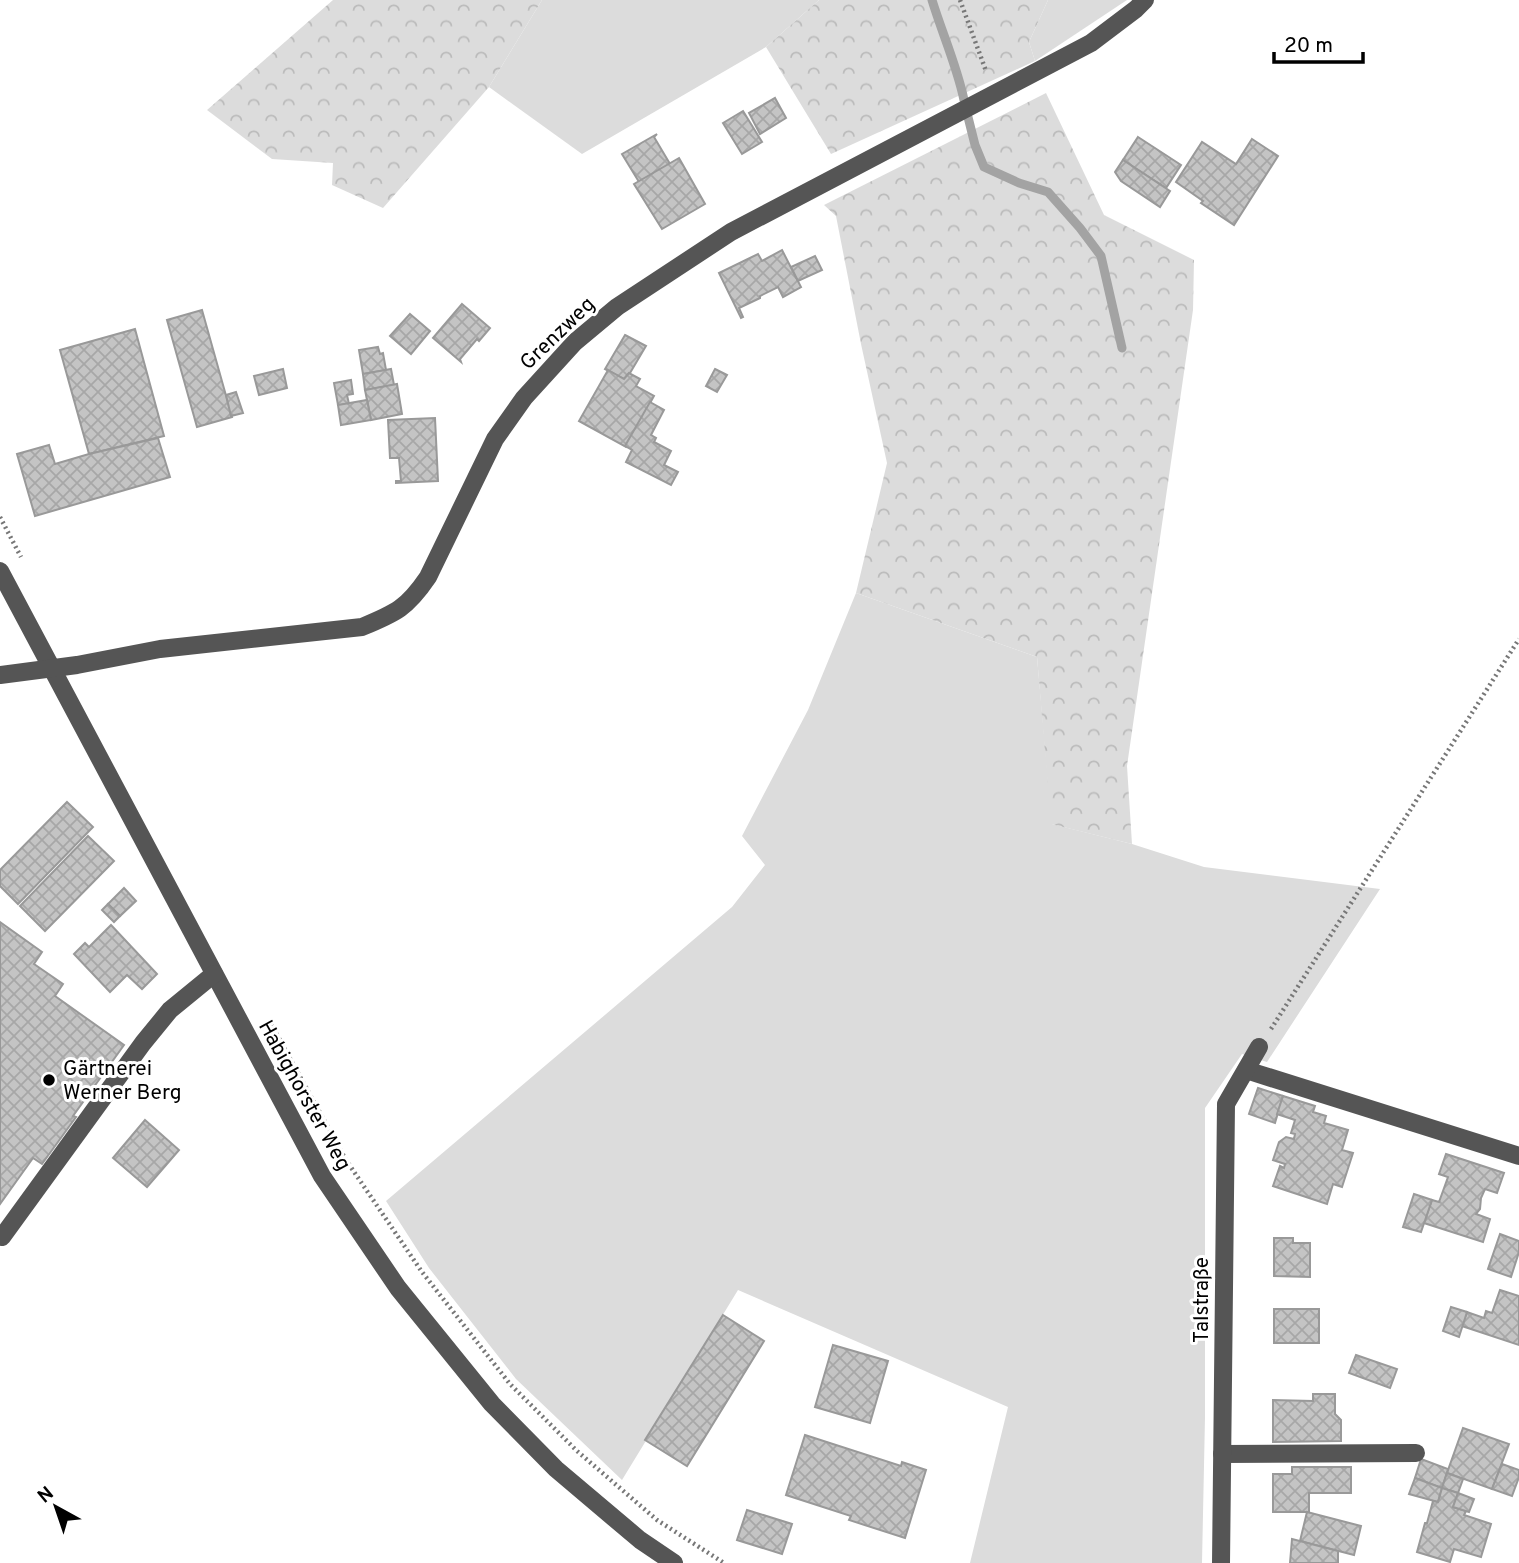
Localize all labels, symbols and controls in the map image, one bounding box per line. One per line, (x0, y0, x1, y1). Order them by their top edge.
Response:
scale bar (1274, 21, 1363, 65)
text: 20 m (1284, 33, 1333, 60)
street label: Grenzweg (515, 292, 601, 376)
street label: Habighorster Weg (251, 1016, 356, 1176)
place label: Gärtnerei Werner Berg (63, 1056, 181, 1107)
marker: Gärtnerei Werner Berg (41, 1072, 57, 1088)
street label: Talstraße (1189, 1257, 1216, 1343)
north arrow (21, 1472, 91, 1542)
text: N (33, 1482, 59, 1509)

